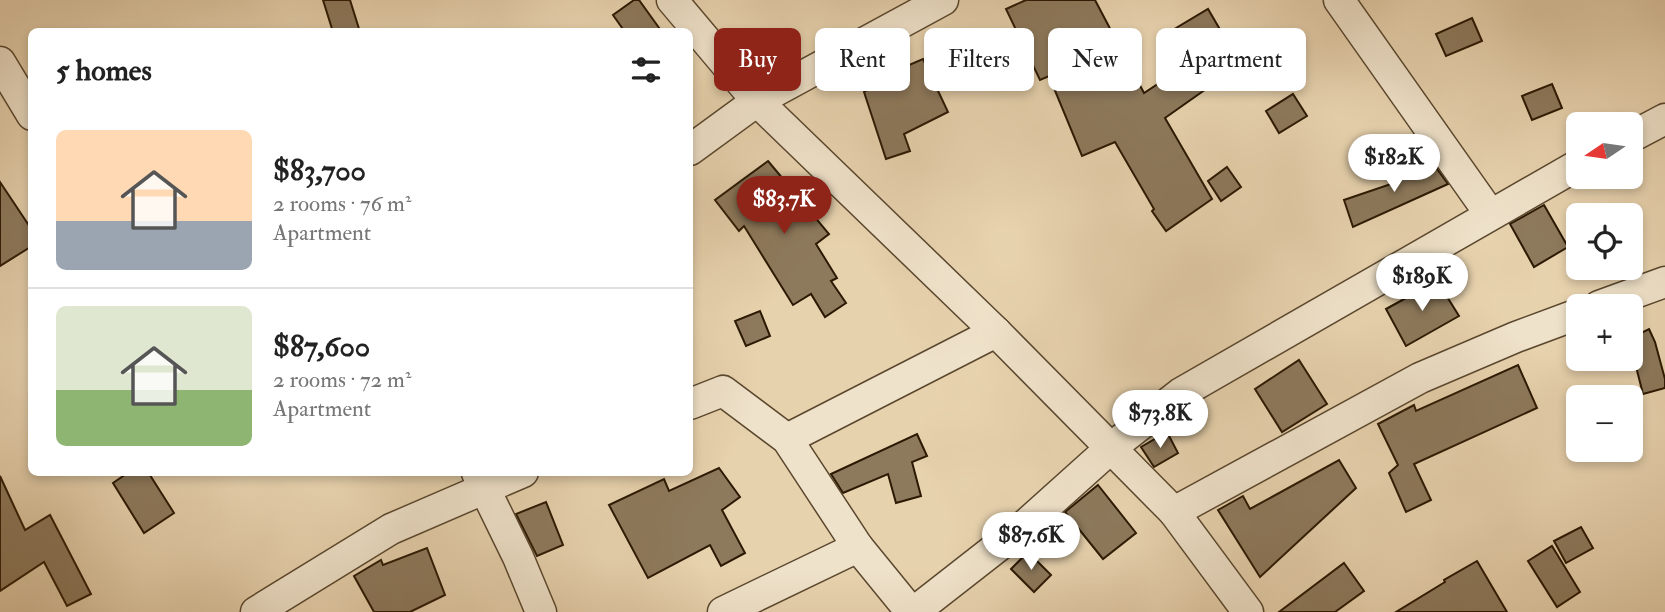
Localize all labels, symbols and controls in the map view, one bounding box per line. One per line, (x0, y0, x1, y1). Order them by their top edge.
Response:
chip: Buy (714, 28, 801, 91)
chip: Rent (815, 28, 910, 91)
chip: Filters (924, 28, 1034, 91)
chip: New (1048, 28, 1142, 91)
chip: Apartment (1156, 28, 1306, 91)
icon: filters (627, 51, 665, 89)
text: 5 homes (56, 52, 152, 89)
north arrow (1566, 112, 1643, 189)
map controls (1566, 112, 1643, 462)
pin: $182K (1345, 134, 1443, 194)
text: $182K (1364, 142, 1424, 171)
text: $83,700 (273, 152, 366, 189)
icon: home (112, 158, 196, 242)
pin: $83.7K (727, 176, 841, 236)
text: $83.7K (753, 184, 815, 213)
text: 2 rooms · 76 m² (273, 189, 411, 218)
button: locate (1566, 203, 1643, 280)
text: Apartment (273, 218, 371, 247)
pin: $189K (1373, 254, 1471, 313)
text: $189K (1392, 261, 1452, 290)
button: + (1566, 294, 1643, 371)
text: $87,600 (273, 328, 370, 365)
icon: home (112, 334, 196, 418)
text: 2 rooms · 72 m² (273, 365, 411, 394)
button: − (1566, 385, 1643, 462)
pin: $73.8K (1103, 391, 1217, 450)
text: Apartment (273, 394, 371, 423)
text: $73.8K (1128, 398, 1192, 427)
pin: $87.6K (974, 512, 1088, 572)
text: $87.6K (998, 520, 1064, 549)

